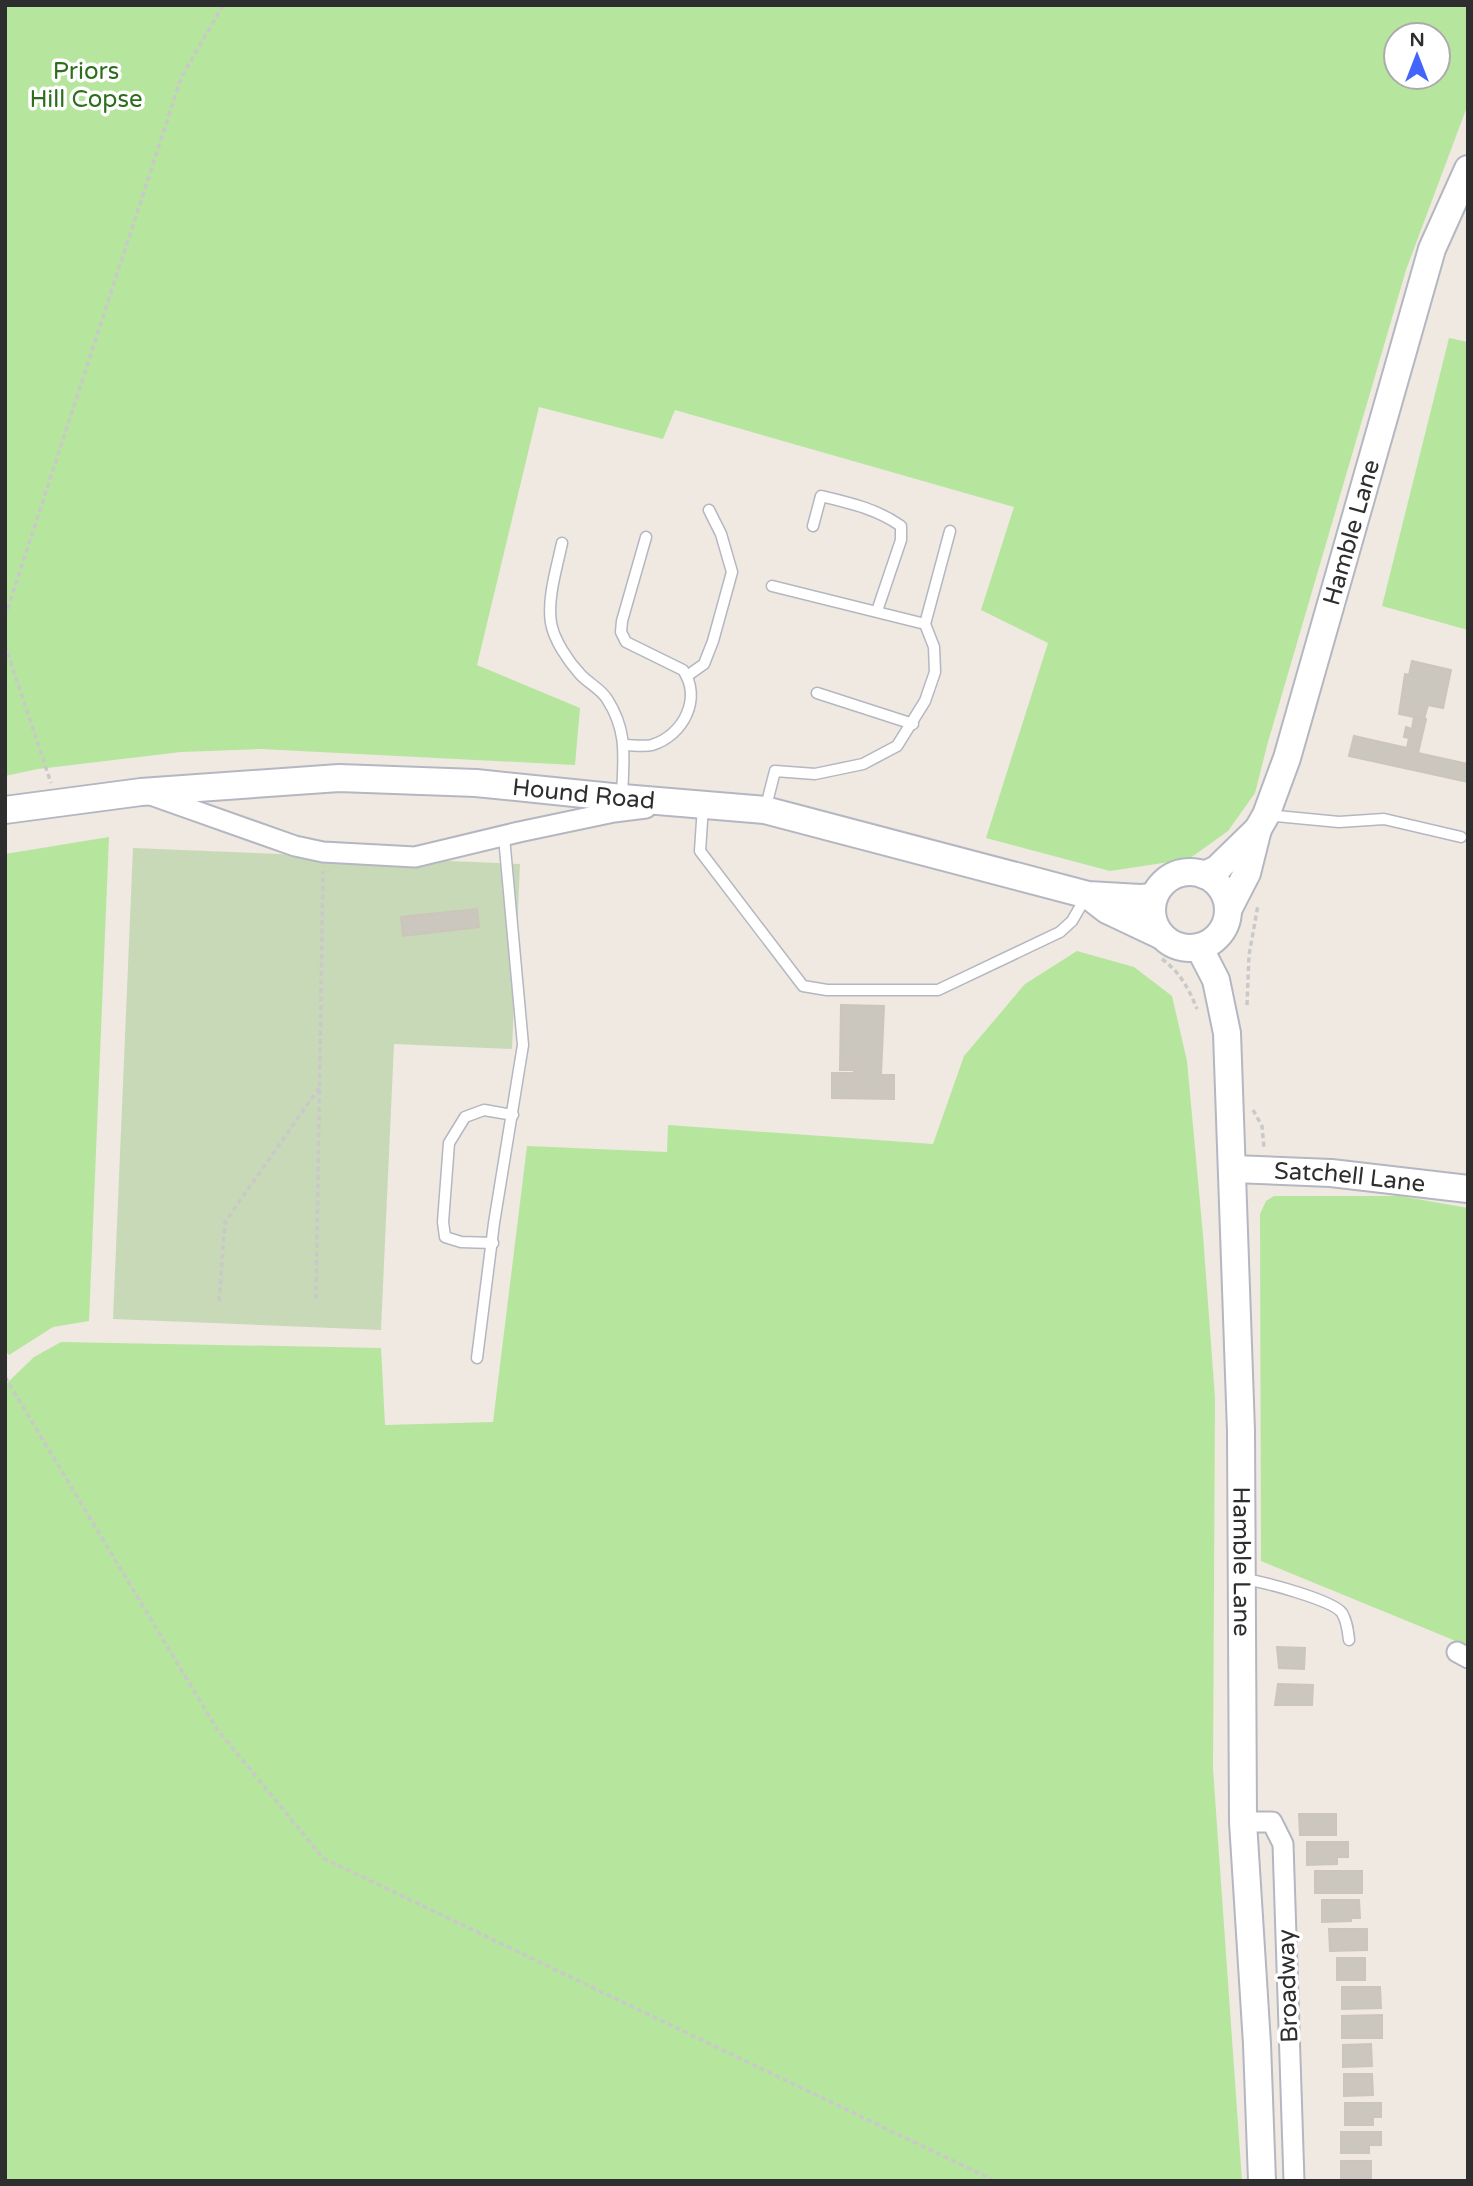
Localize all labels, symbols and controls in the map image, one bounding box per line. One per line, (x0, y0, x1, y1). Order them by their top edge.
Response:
north arrow (1382, 21, 1452, 91)
text: N (1409, 29, 1425, 51)
park label: Priors Hill Copse (29, 57, 143, 114)
street label: Hamble Lane (1317, 456, 1386, 609)
street label: Hound Road (511, 772, 656, 815)
street label: Satchell Lane (1273, 1156, 1427, 1198)
street label: Hamble Lane (1227, 1486, 1257, 1637)
street label: Broadway (1272, 1929, 1304, 2043)

